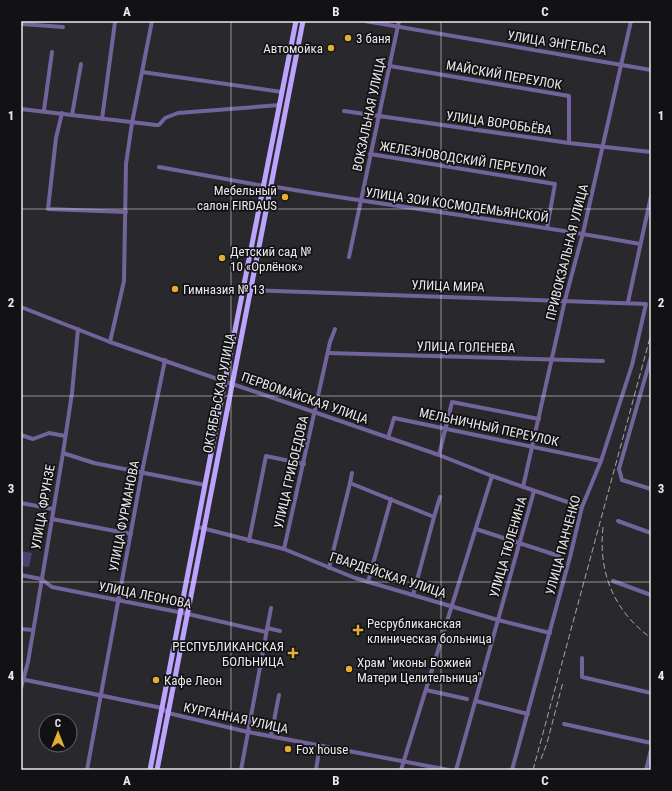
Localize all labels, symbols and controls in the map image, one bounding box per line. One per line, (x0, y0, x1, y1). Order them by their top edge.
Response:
text: A (123, 4, 131, 19)
text: B (332, 4, 340, 19)
text: C (541, 4, 549, 19)
street label: УЛИЦА ЭНГЕЛЬСА (506, 28, 608, 58)
place label: 3 баня (356, 31, 391, 46)
marker: 3 баня (343, 33, 353, 43)
place label: Автомойка (263, 41, 323, 56)
marker: Автомойка (326, 43, 336, 53)
street label: ВОКЗАЛЬНАЯ УЛИЦА (350, 55, 389, 173)
street label: МАЙСКИЙ ПЕРЕУЛОК (445, 57, 564, 93)
text: 1 (8, 108, 14, 123)
street label: УЛИЦА ВОРОБЬЁВА (445, 108, 553, 138)
text: 1 (658, 108, 664, 123)
street label: ЖЕЛЕЗНОВОДСКИЙ ПЕРЕУЛОК (378, 138, 548, 180)
street label: ПРИВОКЗАЛЬНАЯ УЛИЦА (543, 182, 591, 322)
place label: Мебельный салон FIRDAUS (197, 183, 277, 213)
street label: УЛИЦА ЗОИ КОСМОДЕМЬЯНСКОЙ (364, 185, 550, 225)
marker: Мебельный салон FIRDAUS (280, 192, 290, 202)
place label: Детский сад № 10 «Орлёнок» (230, 244, 312, 274)
marker: Детский сад № 10 «Орлёнок» (217, 253, 227, 263)
street label: УЛИЦА МИРА (411, 277, 485, 295)
place label: Гимназия № 13 (183, 282, 265, 297)
marker: Гимназия № 13 (170, 284, 180, 294)
text: 2 (8, 295, 15, 310)
text: 2 (658, 295, 665, 310)
street label: ОКТЯБРЬСКАЯ УЛИЦА (200, 331, 238, 454)
street label: УЛИЦА ГОЛЕНЕВА (416, 339, 516, 355)
street label: ПЕРВОМАЙСКАЯ УЛИЦА (240, 369, 371, 427)
street label: МЕЛЬНИЧНЫЙ ПЕРЕУЛОК (418, 405, 561, 449)
street label: УЛИЦА ГРИБОЕДОВА (271, 414, 311, 530)
street label: УЛИЦА ФУРМАНОВА (106, 459, 142, 573)
street label: УЛИЦА ФРУНЗЕ (28, 463, 58, 551)
text: 3 (8, 481, 14, 496)
text: 3 (658, 481, 664, 496)
street label: УЛИЦА ПАНЧЕНКО (542, 493, 584, 596)
street label: УЛИЦА ТЮЛЕНИНА (486, 494, 530, 599)
street label: ГВАРДЕЙСКАЯ УЛИЦА (328, 549, 449, 601)
street label: УЛИЦА ЛЕОНОВА (97, 579, 193, 611)
place label: Ресрубликанская клиническая больница (367, 616, 492, 646)
marker: Ресрубликанская клиническая больница (352, 624, 364, 636)
place label: РЕСПУБЛИКАНСКАЯ БОЛЬНИЦА (172, 639, 284, 669)
marker: РЕСПУБЛИКАНСКАЯ БОЛЬНИЦА (287, 647, 299, 659)
place label: Храм "иконы Божией Матери Целительница" (357, 655, 482, 685)
marker: Храм "иконы Божией Матери Целительница" (344, 664, 354, 674)
text: 4 (8, 668, 15, 683)
text: 4 (658, 668, 665, 683)
place label: Кафе Леон (164, 673, 222, 688)
marker: Кафе Леон (151, 675, 161, 685)
street label: КУРГАННАЯ УЛИЦА (182, 700, 290, 737)
north arrow (38, 713, 78, 753)
text: С (55, 717, 61, 730)
place label: Fox house (296, 742, 348, 757)
marker: Fox house (283, 744, 293, 754)
text: A (123, 773, 131, 788)
text: B (332, 773, 340, 788)
text: C (541, 773, 549, 788)

